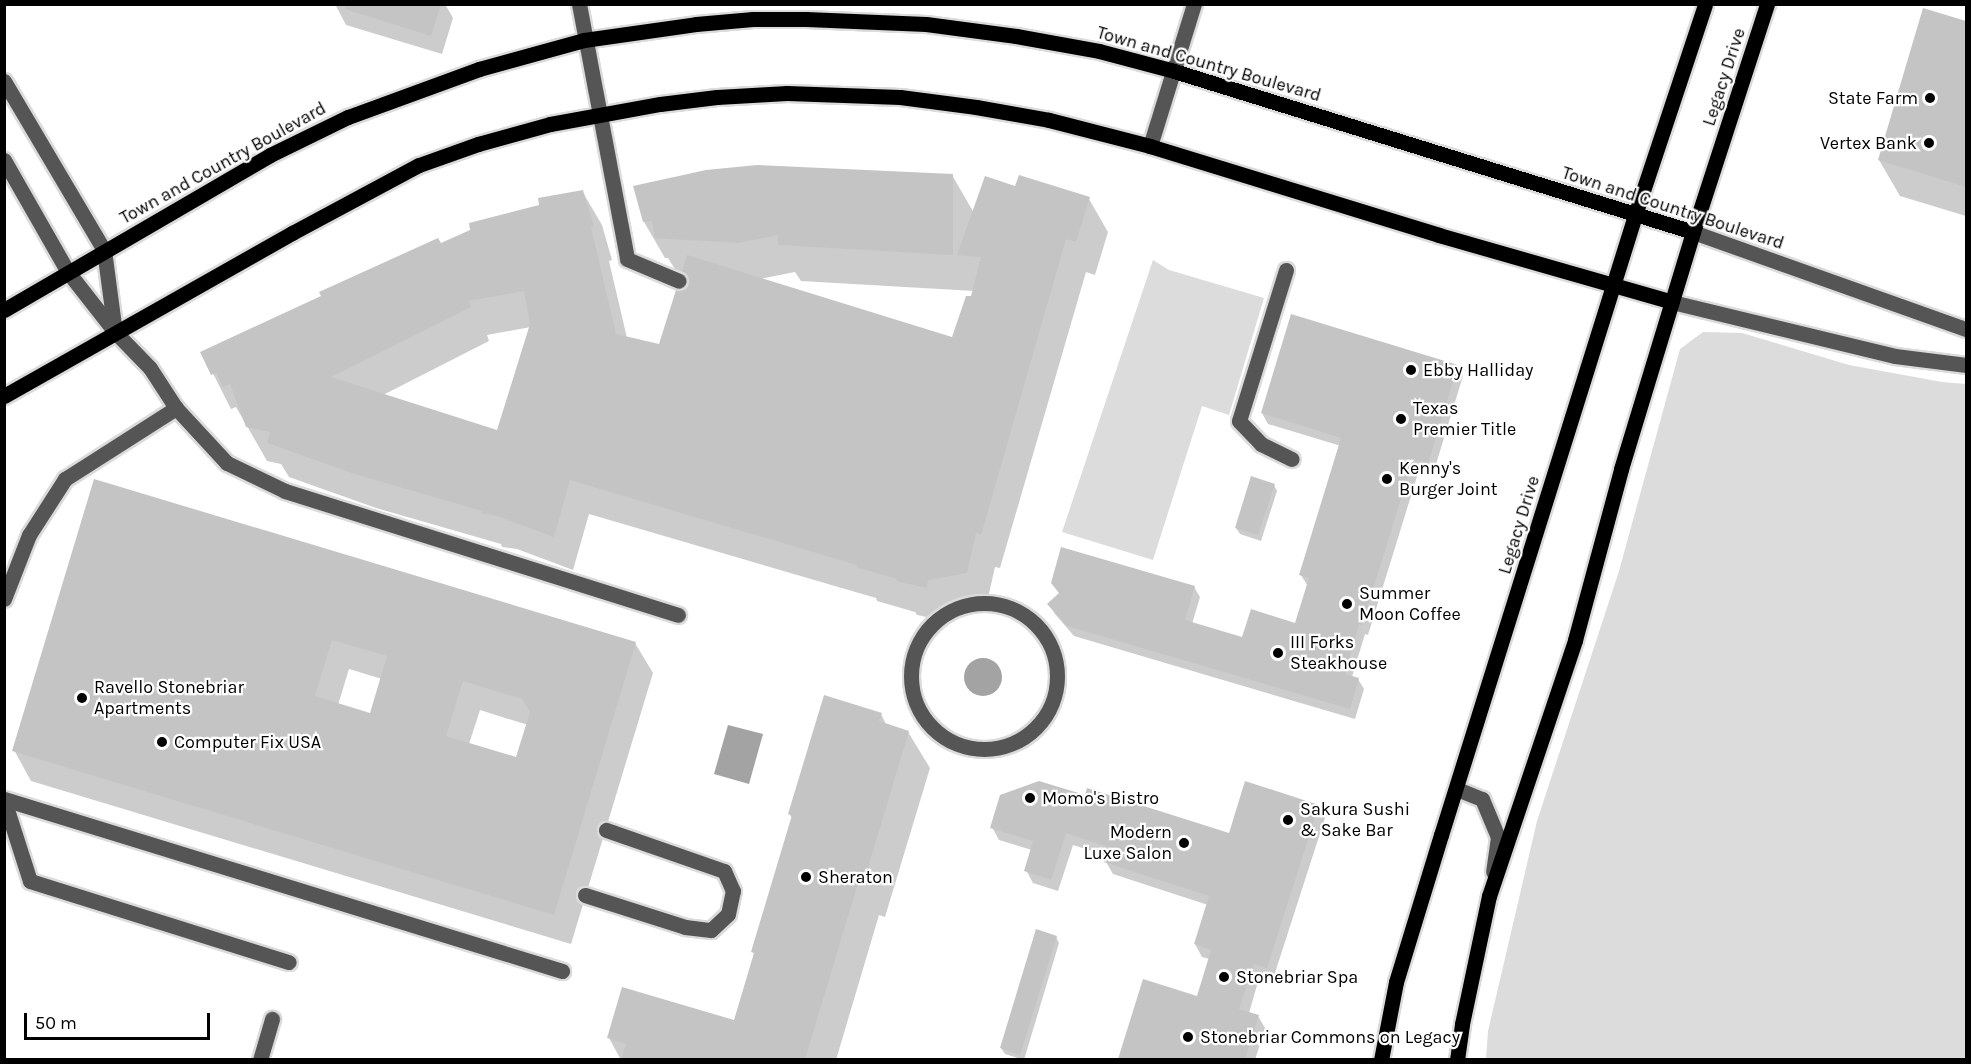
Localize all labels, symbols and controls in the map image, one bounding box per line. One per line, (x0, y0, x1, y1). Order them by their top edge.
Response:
street label: Town and Country Boulevard (1094, 22, 1324, 106)
street label: Legacy Drive (1698, 25, 1750, 129)
place label: State Farm (1828, 87, 1918, 109)
marker: State Farm (1923, 91, 1937, 105)
street label: Town and Country Boulevard (116, 97, 330, 229)
place label: Vertex Bank (1820, 132, 1917, 154)
marker: Vertex Bank (1922, 136, 1936, 150)
street label: Town and Country Boulevard (1559, 162, 1787, 254)
place label: Ebby Halliday (1423, 359, 1533, 381)
marker: Ebby Halliday (1404, 363, 1418, 377)
place label: Texas Premier Title (1413, 398, 1516, 440)
marker: Texas Premier Title (1394, 412, 1408, 426)
place label: Kenny's Burger Joint (1399, 458, 1498, 500)
marker: Kenny's Burger Joint (1380, 472, 1394, 486)
street label: Legacy Drive (1494, 473, 1544, 577)
place label: Summer Moon Coffee (1359, 583, 1461, 626)
marker: Summer Moon Coffee (1340, 597, 1354, 611)
place label: III Forks Steakhouse (1290, 632, 1387, 674)
marker: III Forks Steakhouse (1271, 646, 1285, 660)
place label: Ravello Stonebriar Apartments (94, 677, 244, 720)
marker: Ravello Stonebriar Apartments (75, 691, 89, 705)
place label: Computer Fix USA (174, 731, 321, 753)
marker: Computer Fix USA (155, 735, 169, 749)
place label: Momo's Bistro (1042, 787, 1159, 809)
marker: Momo's Bistro (1023, 791, 1037, 805)
place label: Sakura Sushi & Sake Bar (1300, 799, 1410, 842)
marker: Sakura Sushi & Sake Bar (1281, 813, 1295, 827)
place label: Modern Luxe Salon (1083, 822, 1172, 864)
marker: Modern Luxe Salon (1177, 836, 1191, 850)
place label: Sheraton (818, 866, 893, 888)
marker: Sheraton (799, 870, 813, 884)
place label: Stonebriar Spa (1236, 966, 1358, 988)
marker: Stonebriar Spa (1217, 970, 1231, 984)
scale bar (27, 1001, 213, 1039)
text: 50 m (35, 1012, 77, 1034)
place label: Stonebriar Commons on Legacy (1200, 1026, 1460, 1048)
marker: Stonebriar Commons on Legacy (1181, 1030, 1195, 1044)

